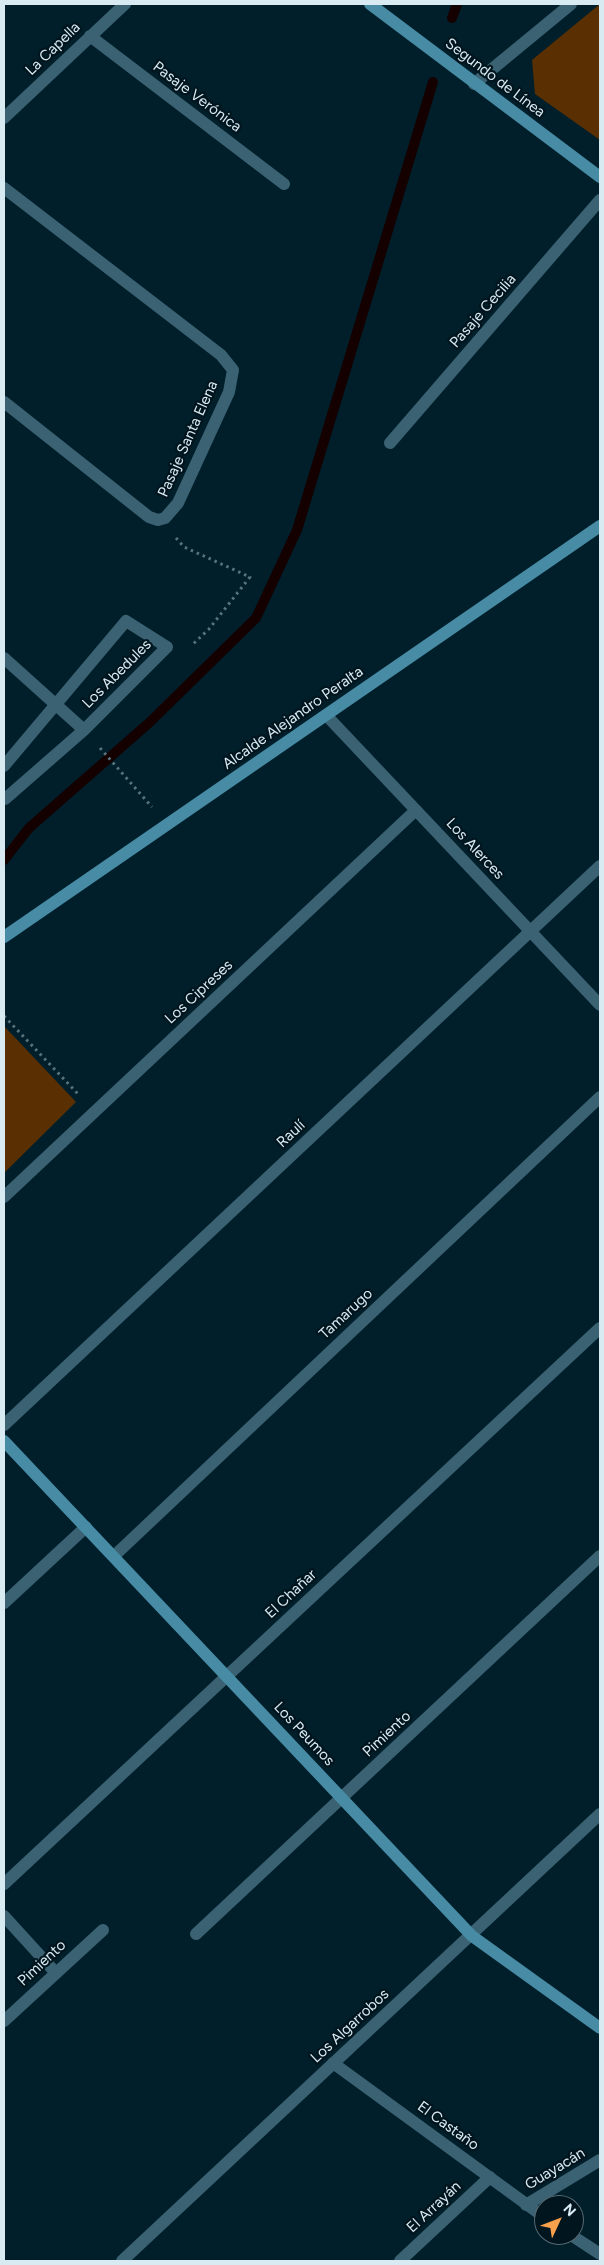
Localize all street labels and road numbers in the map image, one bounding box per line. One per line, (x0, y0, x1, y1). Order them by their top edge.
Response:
street label: La Capella (22, 19, 84, 79)
street label: Segundo de Línea (442, 35, 548, 121)
street label: Pasaje Verónica (149, 58, 245, 136)
street label: Pasaje Cecilia (446, 270, 520, 352)
street label: Pasaje Santa Elena (154, 378, 222, 500)
street label: Los Abedules (79, 636, 155, 712)
street label: Alcalde Alejandro Peralta (219, 663, 367, 773)
street label: Los Alerces (442, 815, 508, 883)
street label: Los Cipreses (161, 956, 237, 1028)
street label: Raulí (273, 1116, 309, 1152)
street label: Tamarugo (316, 1285, 376, 1343)
street label: El Chañar (262, 1566, 320, 1622)
street label: Los Peumos (270, 1698, 338, 1770)
street label: Pimiento (359, 1707, 415, 1761)
street label: Pimiento (14, 1936, 70, 1990)
street label: Los Algarrobos (307, 1985, 393, 2067)
street label: El Castaño (414, 2098, 482, 2154)
street label: Guayacán (522, 2144, 588, 2194)
street label: El Arrayán (403, 2177, 465, 2237)

